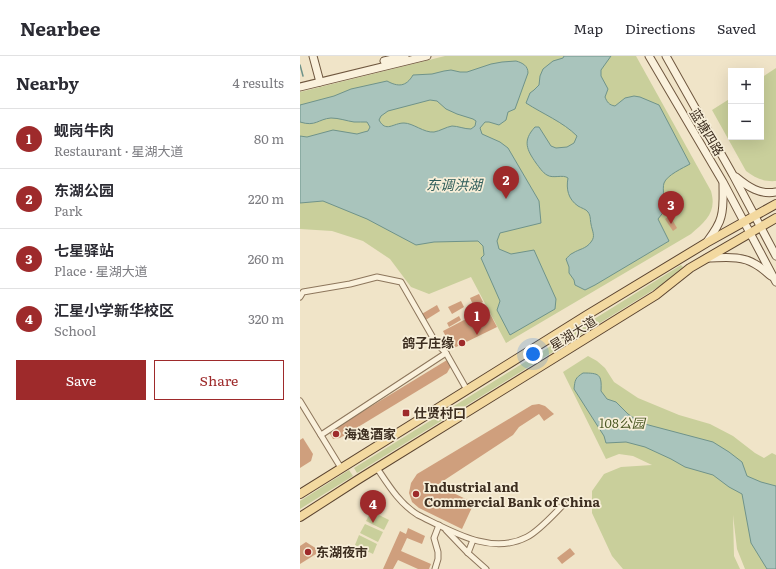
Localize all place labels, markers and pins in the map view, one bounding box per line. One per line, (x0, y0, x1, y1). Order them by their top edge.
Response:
pin: 2 (493, 166, 519, 199)
pin: 3 (658, 191, 684, 224)
pin: 1 (464, 302, 490, 335)
place label: 鸽子庄缘 (402, 333, 454, 352)
marker: 鸽子庄缘 (457, 338, 467, 348)
place label: 仕贤村口 (414, 403, 466, 422)
marker: 仕贤村口 (401, 408, 411, 418)
place label: 海逸酒家 (344, 424, 396, 443)
marker: 海逸酒家 (331, 429, 341, 439)
place label: Industrial and Commercial Bank of China (424, 477, 600, 511)
marker: Industrial and Commercial Bank of China (411, 489, 421, 499)
pin: 4 (360, 490, 386, 523)
place label: 东湖夜市 (316, 542, 368, 561)
marker: 东湖夜市 (303, 547, 313, 557)

